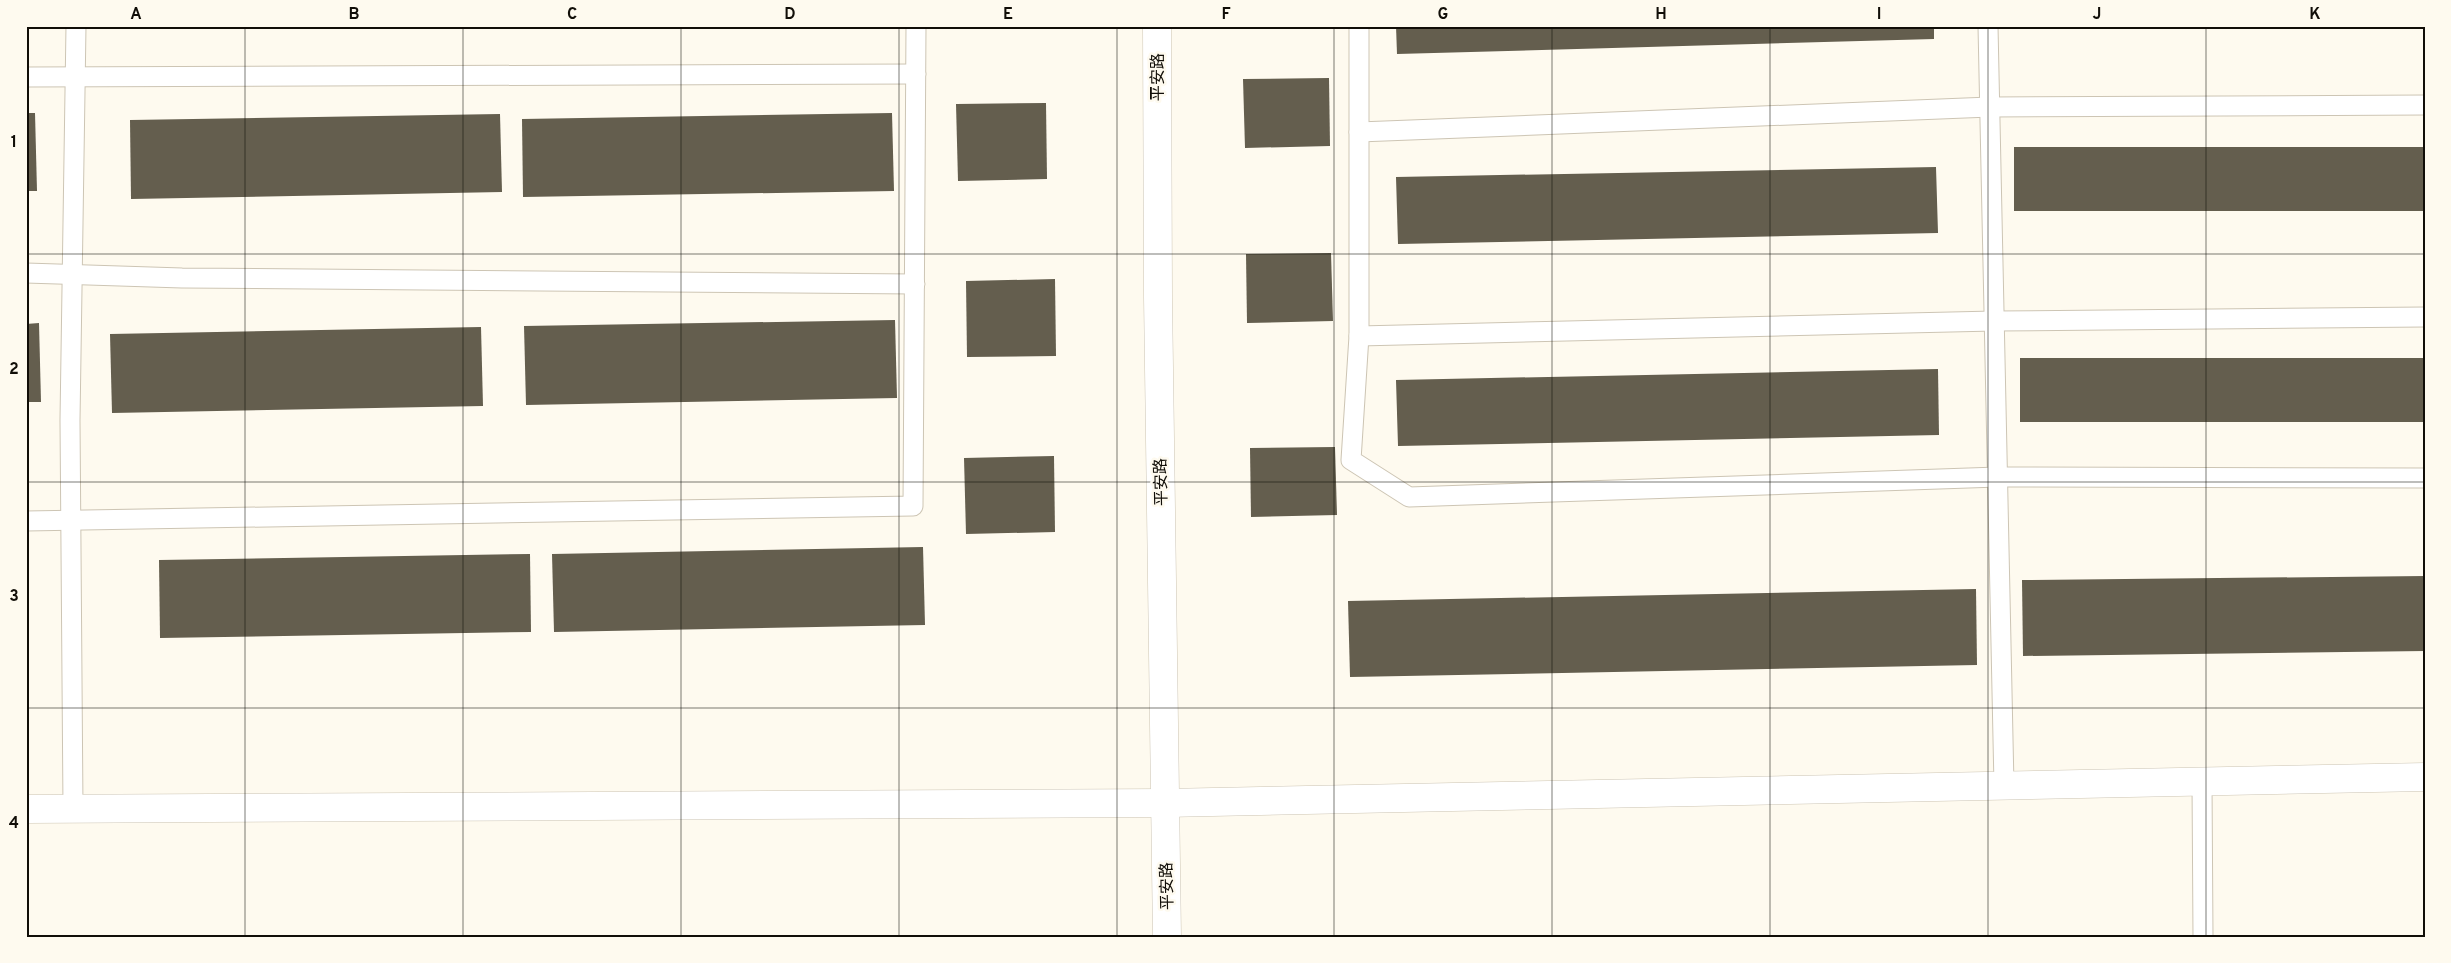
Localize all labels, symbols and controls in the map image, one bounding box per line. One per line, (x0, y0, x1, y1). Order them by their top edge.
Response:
text: A (130, 5, 142, 25)
text: B (348, 5, 360, 25)
text: C (567, 5, 577, 25)
text: D (784, 5, 796, 25)
text: E (1003, 5, 1013, 25)
text: F (1221, 5, 1231, 25)
text: G (1438, 5, 1448, 25)
text: H (1655, 5, 1667, 25)
text: I (1877, 5, 1881, 25)
text: J (2093, 5, 2101, 25)
text: K (2309, 5, 2321, 25)
street label: 平安路 (1149, 53, 1169, 101)
text: 1 (11, 133, 17, 153)
text: 2 (9, 360, 19, 380)
street label: 平安路 (1152, 458, 1172, 506)
text: 3 (9, 587, 19, 607)
text: 4 (9, 814, 19, 834)
street label: 平安路 (1158, 862, 1178, 910)

